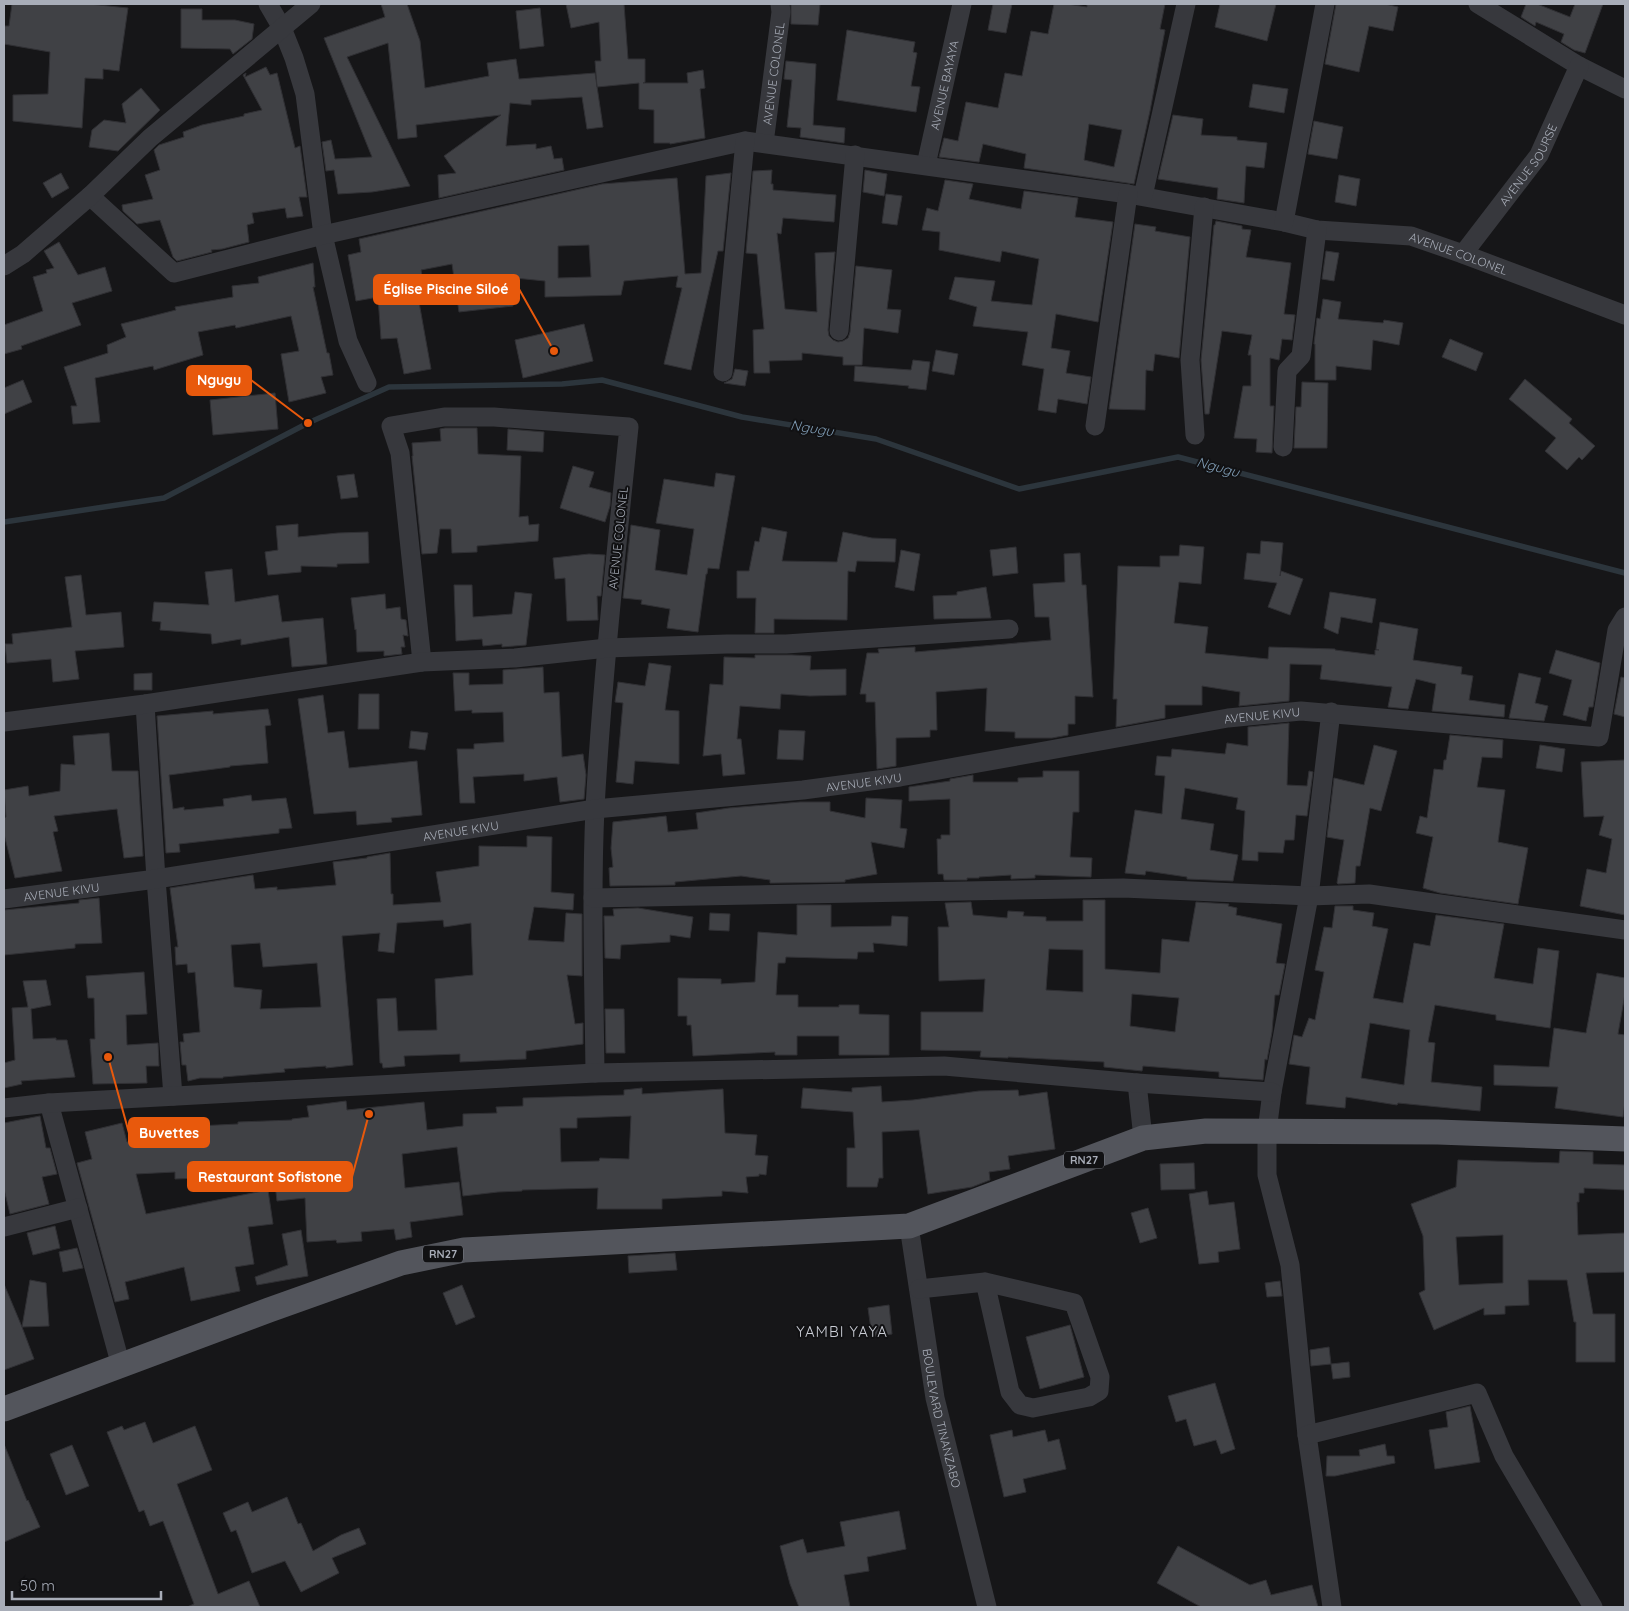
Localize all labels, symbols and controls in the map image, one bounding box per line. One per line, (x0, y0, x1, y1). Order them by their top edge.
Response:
street label: AVENUE COLONEL (759, 21, 787, 126)
street label: AVENUE BAYAYA (927, 39, 961, 131)
street label: AVENUE SOURSE (1496, 121, 1560, 208)
street label: AVENUE COLONEL (1408, 229, 1510, 278)
callout: Église Piscine Siloé (374, 275, 519, 304)
text: Église Piscine Siloé (384, 280, 508, 298)
callout: Ngugu (187, 366, 251, 395)
text: Ngugu (197, 371, 241, 389)
water label: Ngugu (789, 416, 836, 440)
water label: Ngugu (1195, 453, 1242, 482)
street label: AVENUE COLONEL (605, 485, 631, 590)
street label: AVENUE KIVU (1223, 704, 1301, 726)
street label: AVENUE KIVU (825, 769, 903, 794)
street label: AVENUE KIVU (422, 817, 500, 844)
street label: AVENUE KIVU (23, 879, 100, 904)
callout: Buvettes (129, 1118, 209, 1147)
text: Buvettes (139, 1124, 199, 1142)
road number: RN27 (1064, 1152, 1104, 1168)
callout: Restaurant Sofistone (188, 1162, 352, 1191)
text: Restaurant Sofistone (198, 1168, 342, 1186)
road number: RN27 (423, 1246, 463, 1262)
district label: YAMBI YAYA (796, 1322, 888, 1341)
street label: BOULEVARD TINANZABO (920, 1347, 965, 1489)
scale bar (12, 1568, 161, 1600)
text: 50 m (20, 1576, 55, 1595)

